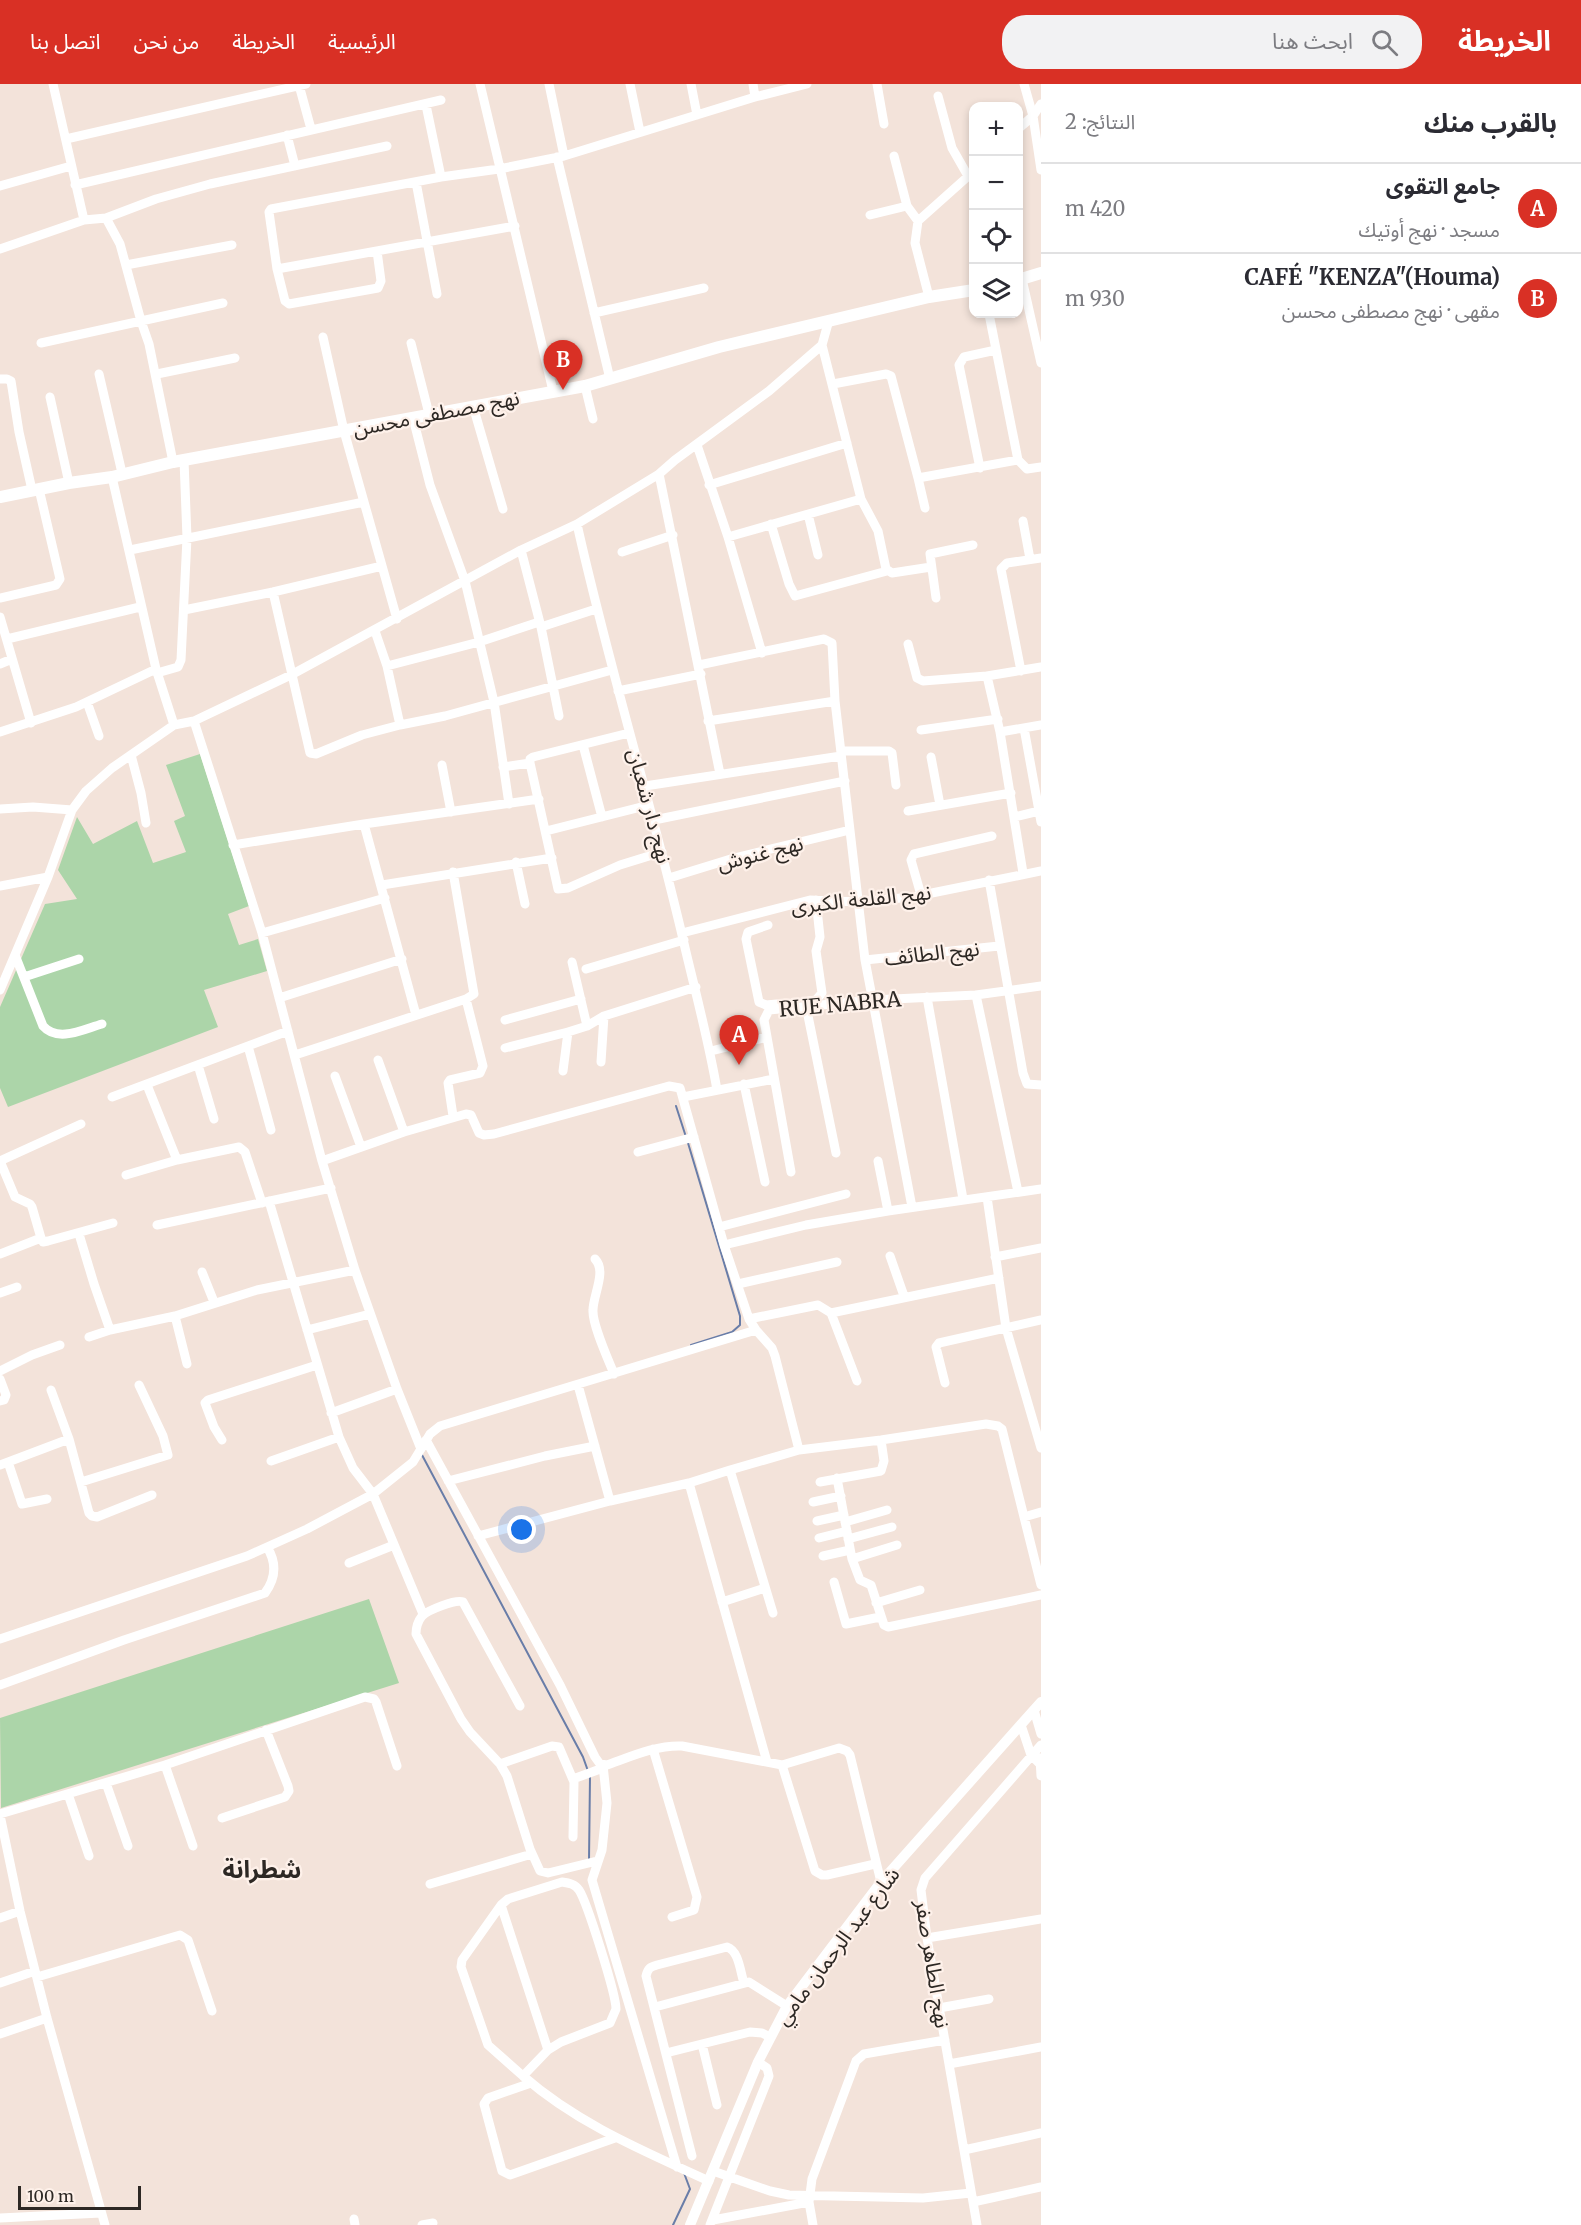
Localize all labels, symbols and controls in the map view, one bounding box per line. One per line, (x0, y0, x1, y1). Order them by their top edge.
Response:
search box (1002, 15, 1422, 69)
text: الخريطة (1458, 23, 1551, 59)
icon: search (1368, 26, 1401, 59)
text: ابحث هنا (1272, 27, 1353, 55)
text: اتصل بنا (30, 28, 100, 55)
text: من نحن (133, 28, 199, 55)
text: الخريطة (232, 28, 295, 55)
text: الرئيسية (328, 28, 396, 55)
map controls (969, 102, 1023, 318)
button: + (969, 102, 1023, 156)
text: بالقرب منك (1424, 106, 1557, 139)
text: النتائج: 2 (1065, 109, 1135, 134)
button: − (969, 156, 1023, 210)
text: جامع التقوى (1386, 172, 1500, 200)
text: 420 m (1065, 196, 1125, 221)
text: A (1530, 196, 1545, 221)
button: locate (969, 210, 1023, 264)
text: مسجد · نهج أوتيك (1359, 217, 1500, 242)
text: CAFÉ "KENZA"(Houma) (1244, 263, 1500, 291)
button: layers (969, 264, 1023, 318)
text: 930 m (1065, 286, 1125, 311)
text: B (1531, 286, 1545, 311)
text: مقهى · نهج مصطفى محسن (1282, 298, 1500, 323)
pin: B (544, 340, 582, 390)
street label: نهج مصطفى محسن (350, 384, 522, 444)
street label: نهج دار شعبان (620, 746, 678, 867)
street label: نهج غنوش (714, 829, 806, 879)
street label: نهج القلعة الكبرى (790, 878, 933, 922)
street label: نهج الطائف (883, 935, 981, 973)
street label: RUE NABRA (778, 985, 902, 1023)
pin: A (720, 1016, 758, 1065)
your location (507, 1515, 536, 1544)
district label: شطرانة (223, 1854, 301, 1885)
street label: شارع عبد الرحمان مامي (769, 1861, 908, 2032)
street label: نهج الطاهر صفر (907, 1897, 956, 2030)
scale bar (18, 2183, 141, 2210)
text: 100 m (27, 2186, 74, 2206)

